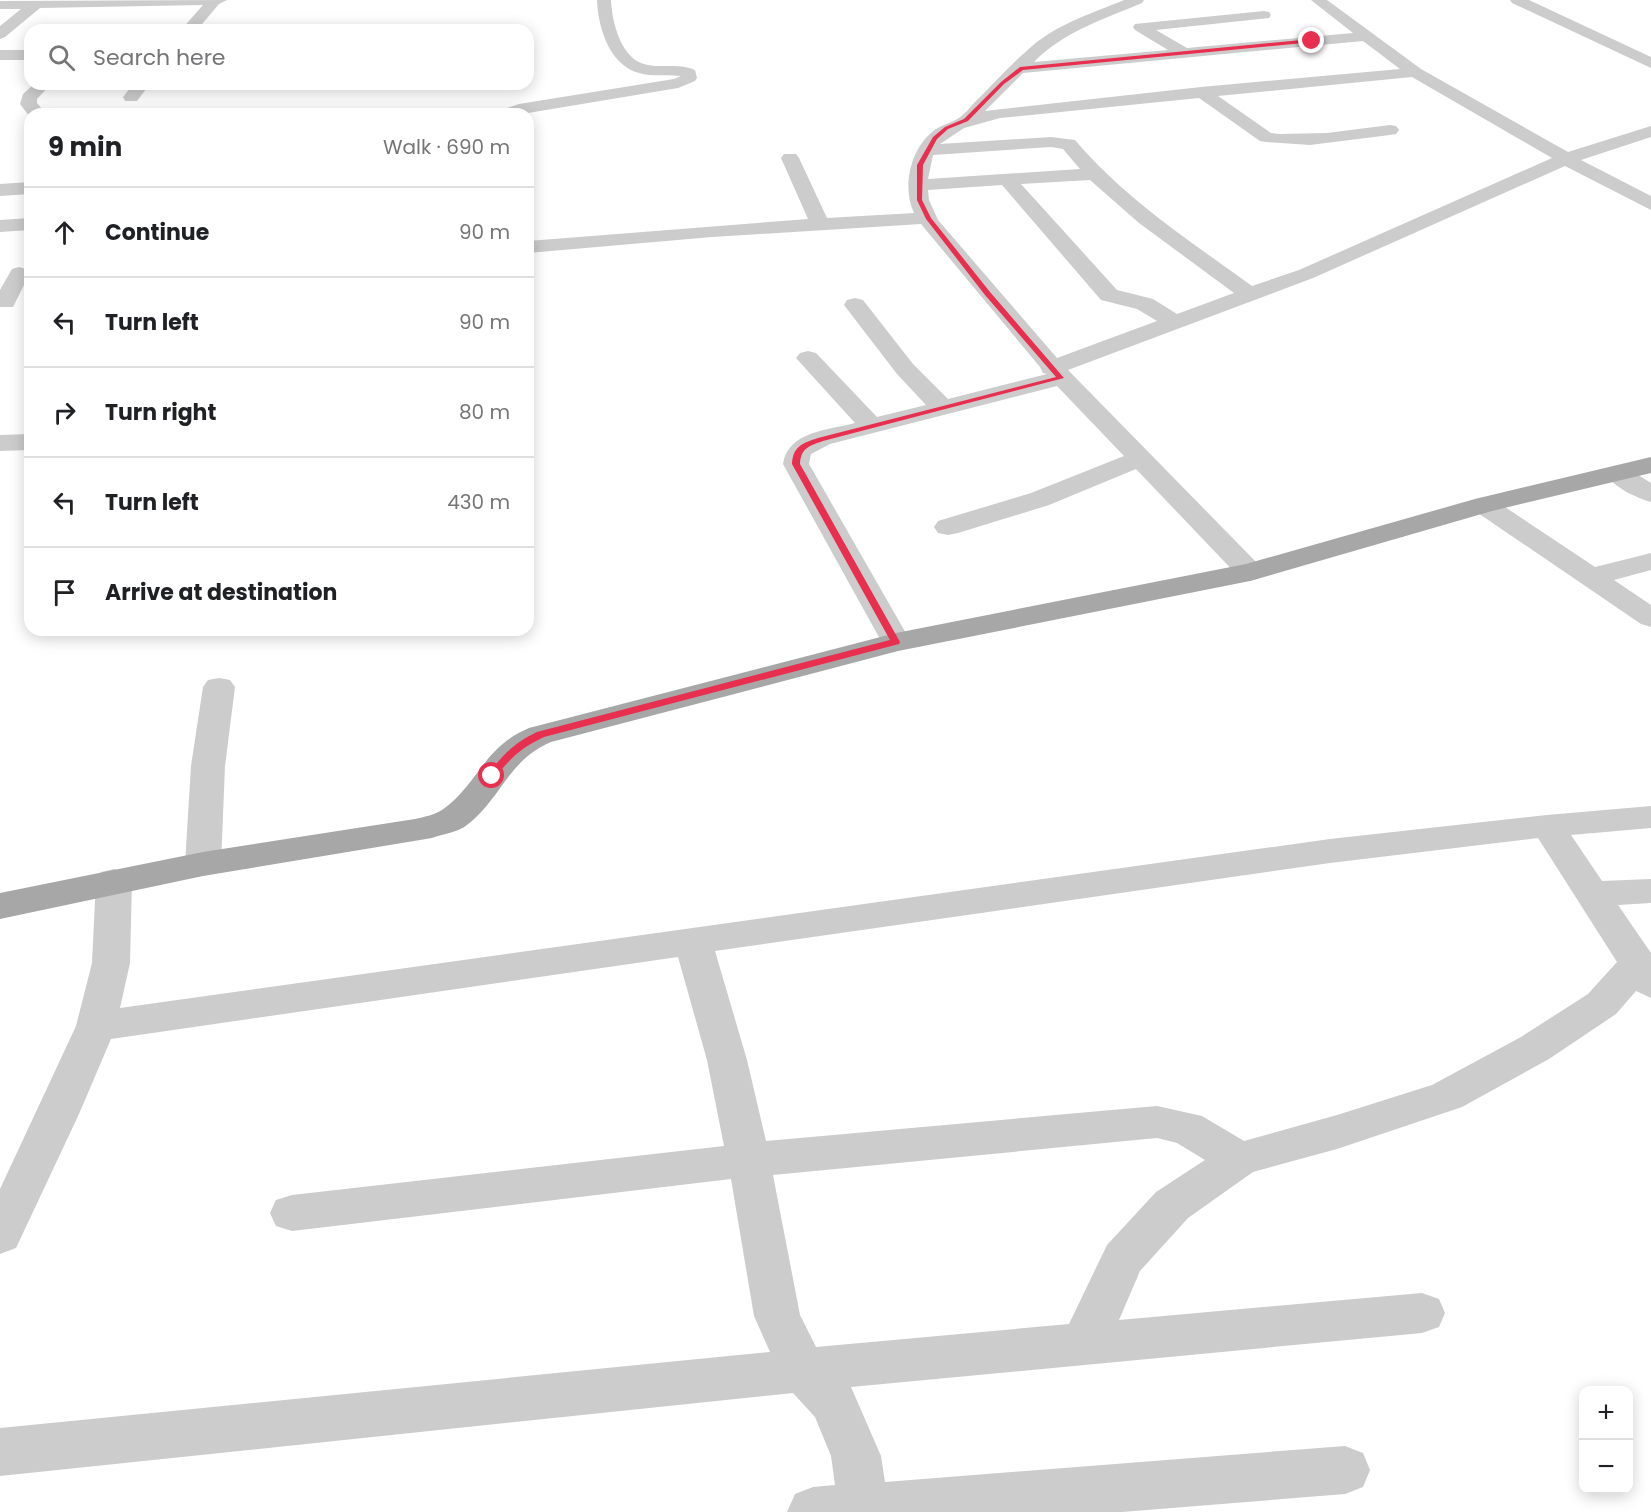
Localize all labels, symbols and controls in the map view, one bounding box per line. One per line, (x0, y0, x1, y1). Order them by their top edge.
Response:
search box (24, 24, 534, 90)
route end (1298, 27, 1324, 53)
icon: search (45, 41, 78, 74)
text: Search here (93, 42, 226, 73)
text: 9 min (48, 129, 122, 165)
text: Walk · 690 m (383, 133, 510, 161)
icon: ahead (48, 216, 81, 249)
text: Continue (105, 217, 209, 248)
text: 90 m (459, 218, 510, 246)
icon: left (48, 306, 81, 339)
text: Turn left (105, 307, 199, 338)
text: 90 m (459, 308, 510, 336)
icon: right (48, 396, 81, 429)
text: Turn right (105, 397, 216, 428)
text: 80 m (459, 398, 510, 426)
icon: left (48, 486, 81, 519)
text: Turn left (105, 487, 199, 518)
text: 430 m (447, 488, 510, 516)
icon: arrive (48, 576, 81, 609)
text: Arrive at destination (105, 577, 337, 608)
route start (478, 762, 504, 788)
map controls (1579, 1386, 1633, 1494)
button: + (1579, 1386, 1633, 1440)
button: − (1579, 1440, 1633, 1494)

